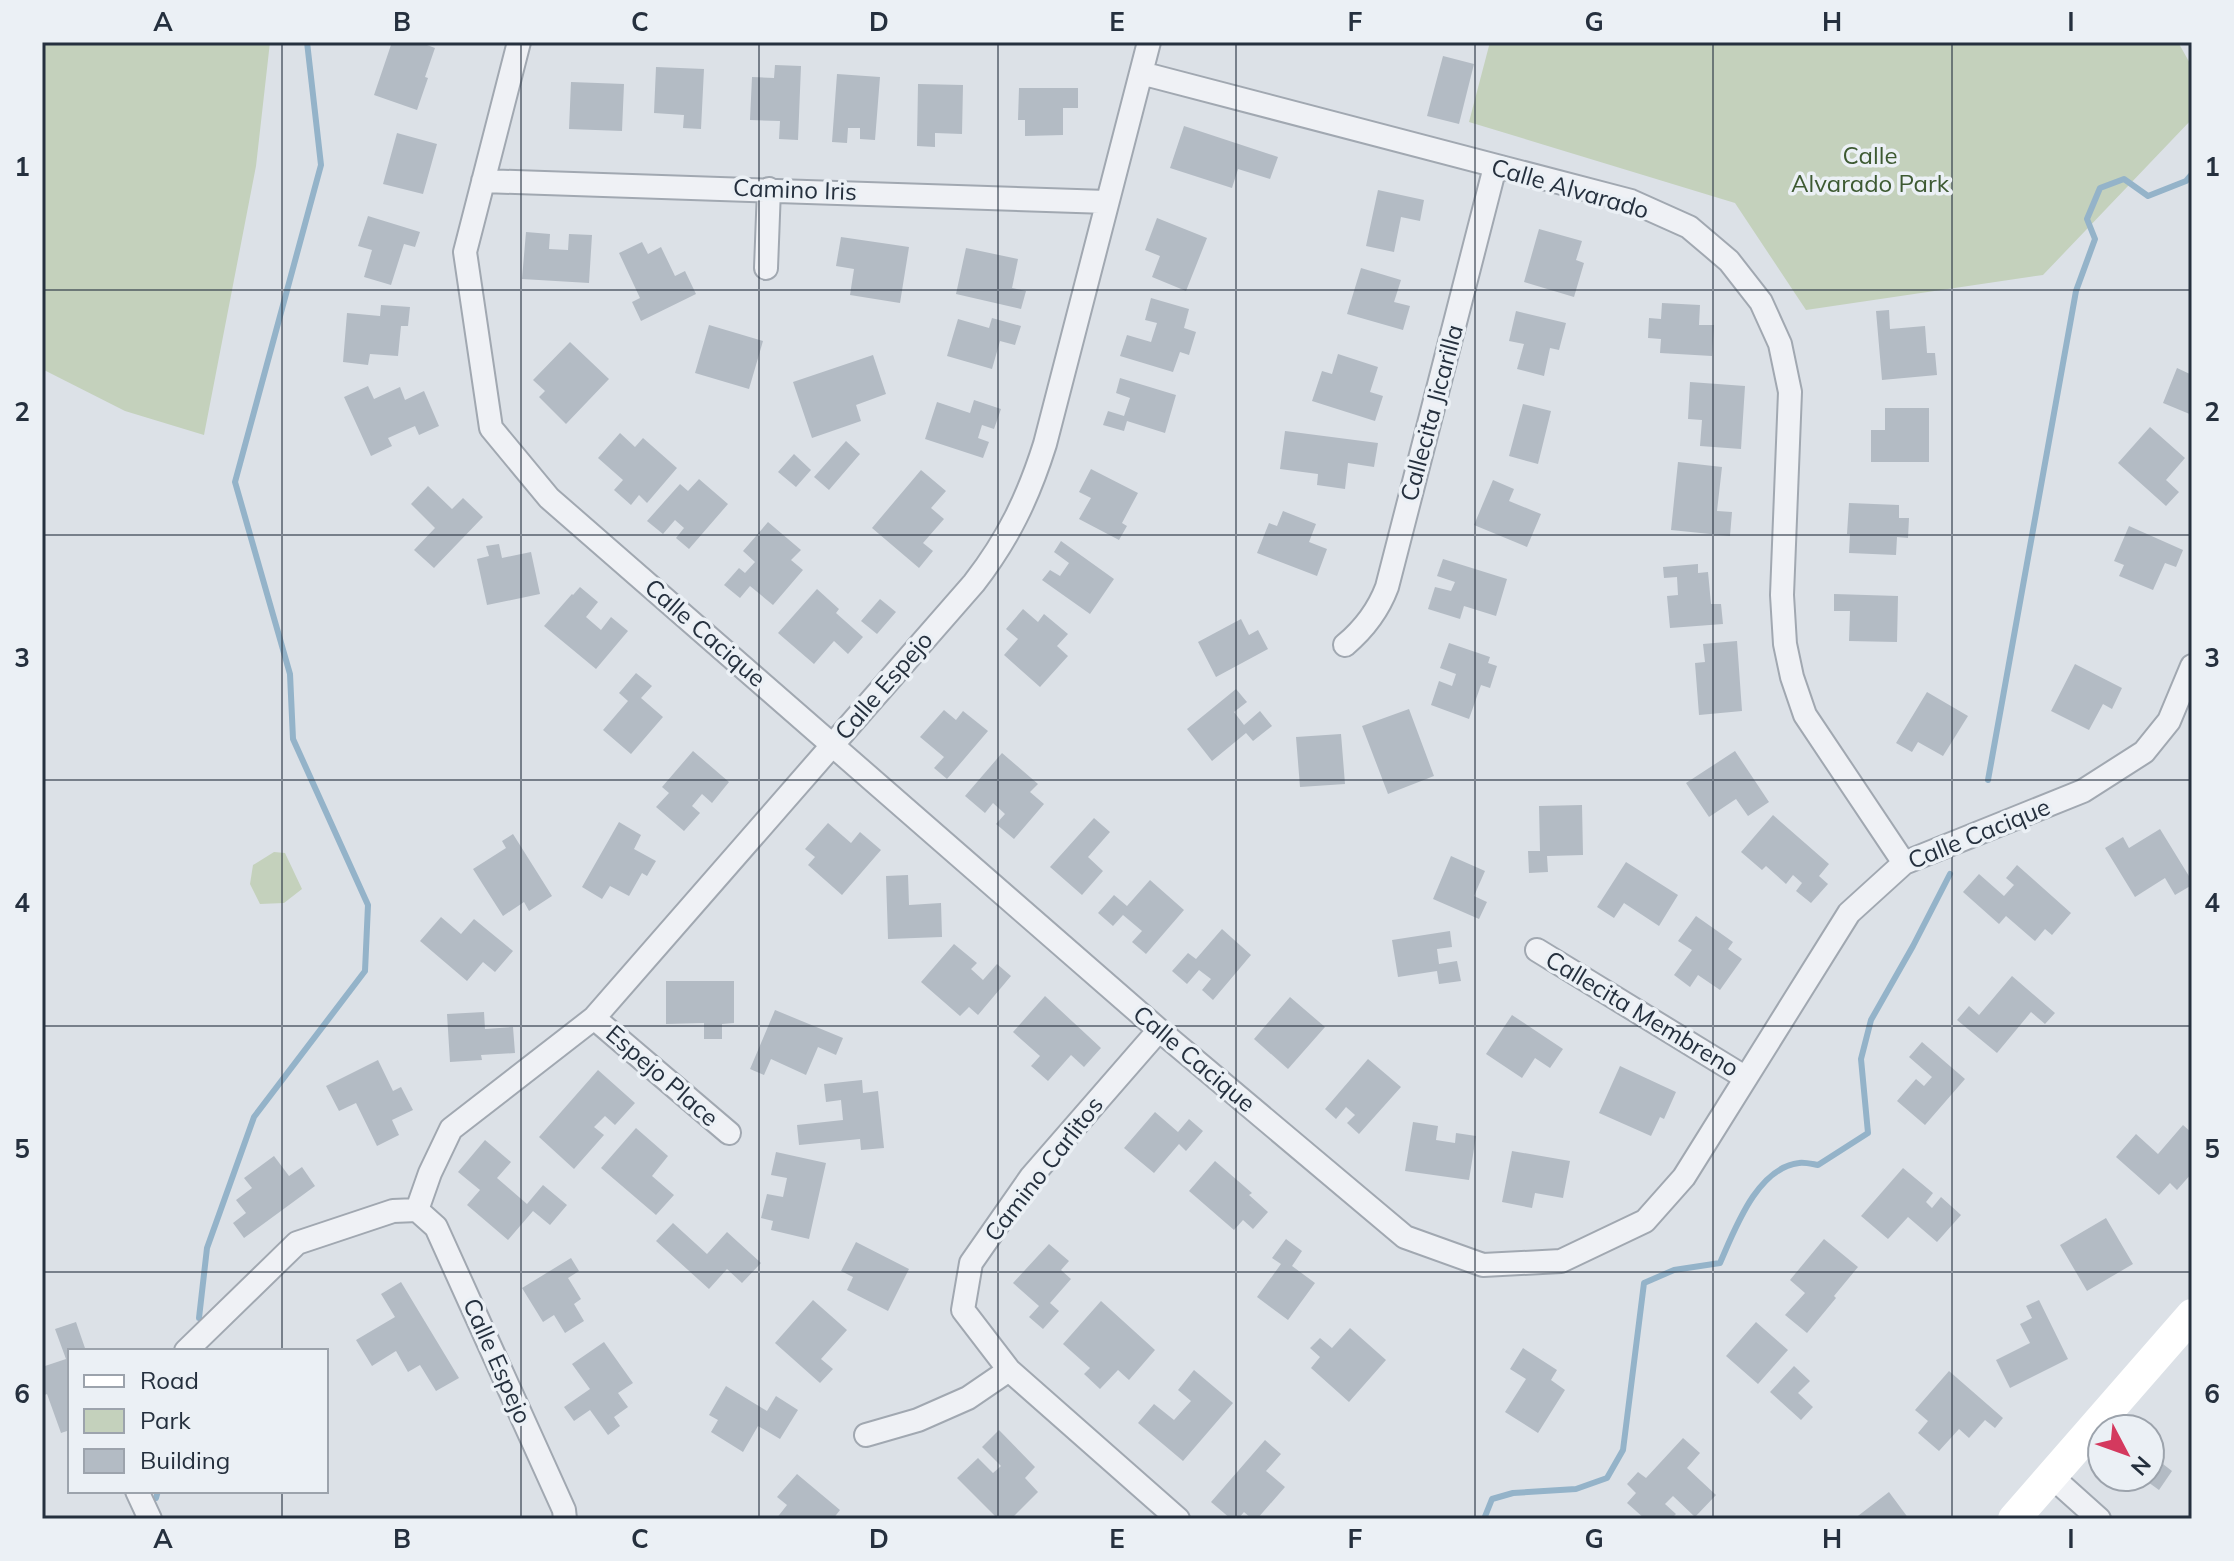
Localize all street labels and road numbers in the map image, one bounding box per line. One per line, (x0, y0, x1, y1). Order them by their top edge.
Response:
street label: Calle Alvarado (1488, 151, 1653, 225)
street label: Camino Iris (733, 172, 857, 206)
street label: Callecita Jicarilla (1393, 321, 1469, 504)
street label: Calle Cacique (639, 572, 772, 693)
street label: Calle Espejo (828, 625, 938, 746)
street label: Calle Cacique (1903, 791, 2054, 875)
street label: Callecita Membreno (1540, 944, 1745, 1083)
street label: Calle Cacique (1127, 998, 1262, 1118)
street label: Espejo Place (600, 1018, 725, 1132)
street label: Camino Carlitos (977, 1090, 1109, 1247)
street label: Calle Espejo (457, 1293, 539, 1428)

